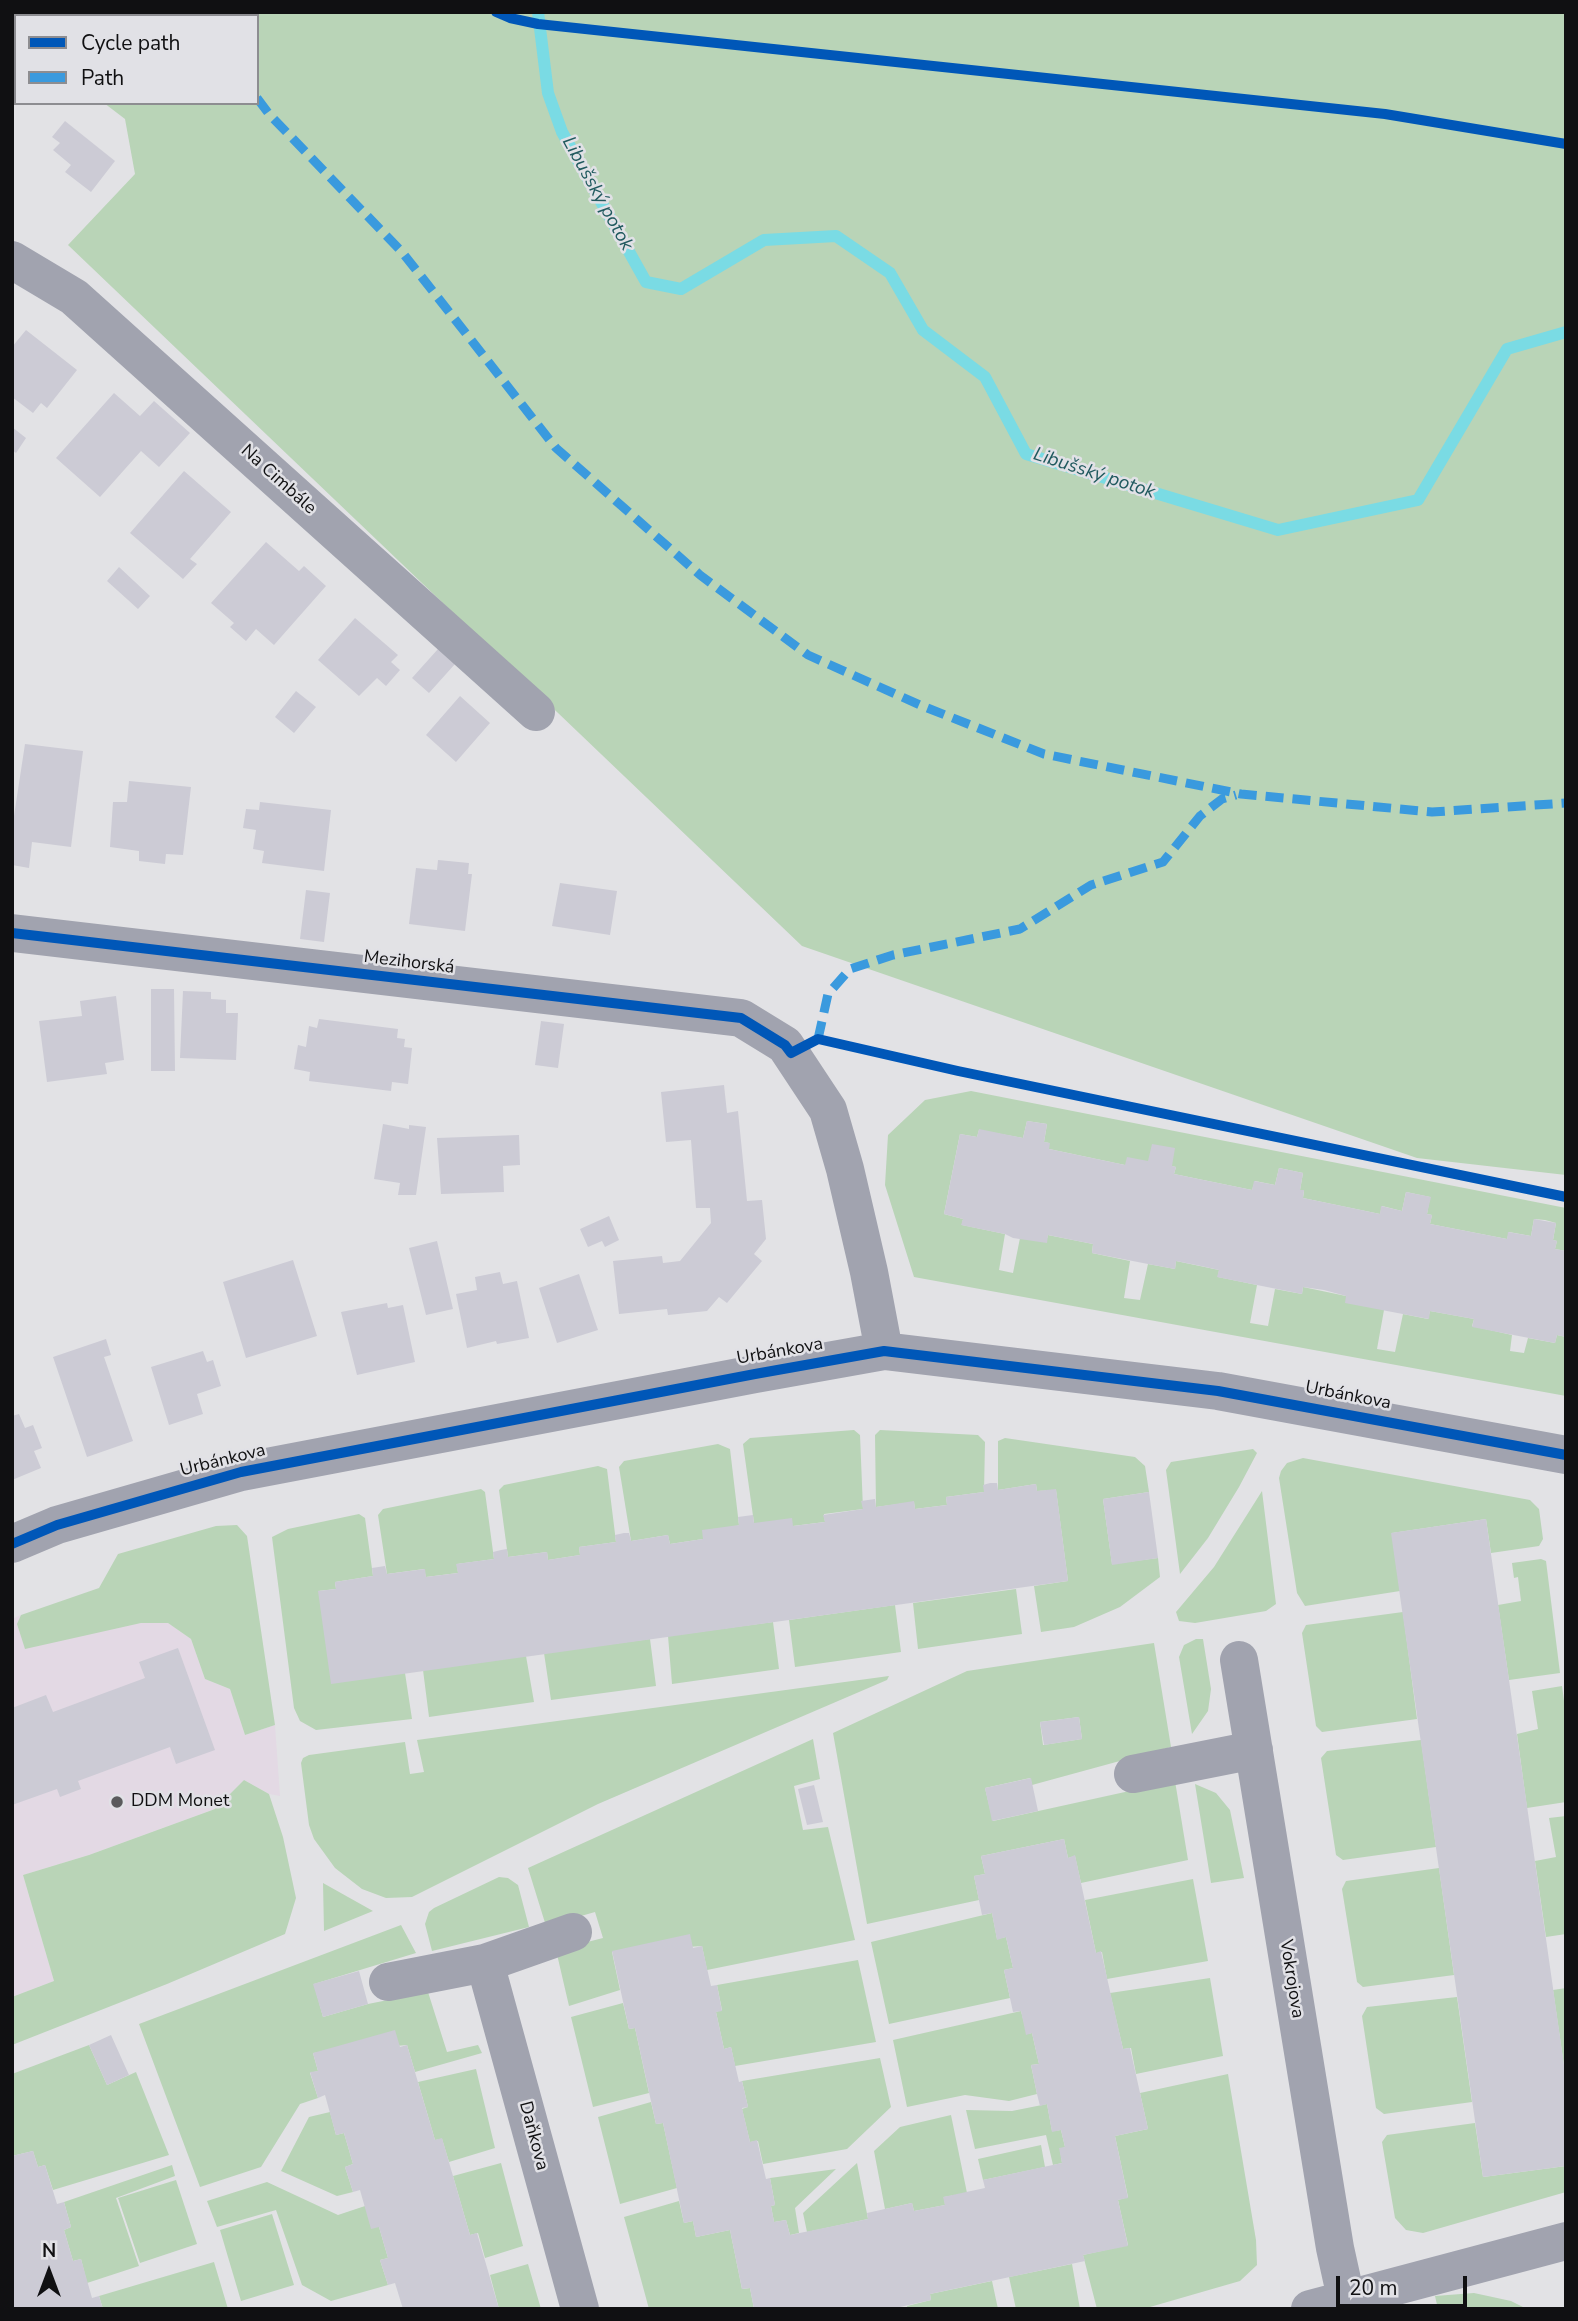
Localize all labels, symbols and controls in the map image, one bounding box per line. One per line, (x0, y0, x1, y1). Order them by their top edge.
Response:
legend (14, 14, 259, 105)
text: Cycle path (81, 29, 180, 57)
text: Path (81, 64, 124, 92)
water label: Libušský potok (556, 133, 638, 255)
street label: Na Cimbále (236, 441, 320, 519)
water label: Libušský potok (1030, 444, 1158, 504)
street label: Mezihorská (362, 947, 456, 979)
street label: Urbánkova (735, 1334, 825, 1370)
street label: Urbánkova (1303, 1377, 1393, 1415)
street label: Urbánkova (178, 1440, 268, 1482)
place label: DDM Monet (131, 1791, 229, 1813)
marker: DDM Monet (109, 1794, 125, 1810)
street label: Vokrojova (1274, 1938, 1308, 2020)
street label: Daňkova (513, 2099, 553, 2173)
north arrow (14, 2237, 84, 2307)
text: N (42, 2238, 56, 2264)
scale bar (1340, 2262, 1471, 2306)
text: 20 m (1349, 2274, 1398, 2302)

